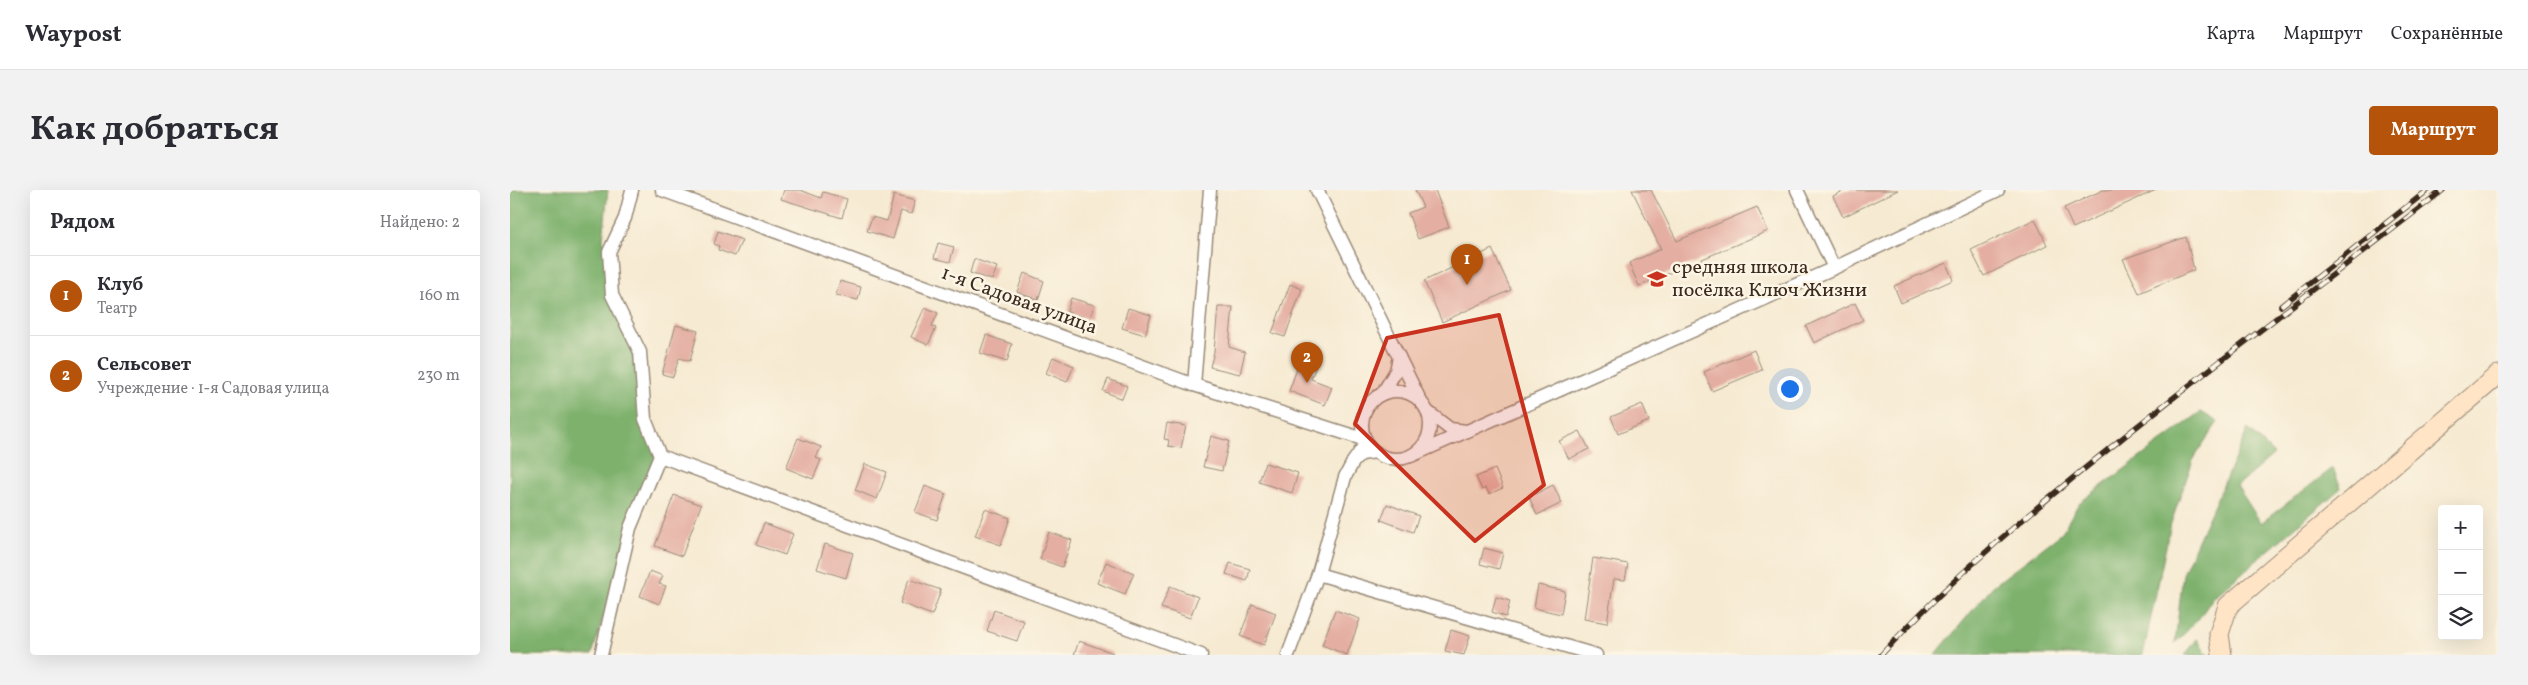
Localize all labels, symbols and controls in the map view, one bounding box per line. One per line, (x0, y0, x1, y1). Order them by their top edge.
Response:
text: Waypost (25, 18, 122, 52)
text: Карта (2206, 22, 2255, 47)
text: Маршрут (2283, 22, 2363, 47)
text: Сохранённые (2391, 22, 2503, 47)
text: Как добраться (30, 106, 279, 154)
button: Маршрут (2369, 106, 2498, 155)
text: Рядом (50, 208, 115, 237)
text: Найдено: 2 (380, 212, 460, 234)
pin: 1 (1451, 244, 1483, 285)
place label: средняя школа посёлка Ключ Жизни (1672, 254, 1867, 305)
street label: 1-я Садовая улица (937, 260, 1101, 342)
school or university icon: средняя школа посёлка Ключ Жизни (1646, 268, 1668, 290)
text: Клуб (97, 272, 143, 298)
text: 1 (63, 285, 69, 307)
text: 160 m (419, 285, 460, 307)
text: Театр (97, 298, 137, 320)
pin: 2 (1291, 342, 1323, 383)
text: Сельсовет (97, 352, 191, 378)
text: 2 (62, 365, 70, 387)
text: 230 m (417, 365, 460, 387)
your location (1777, 376, 1803, 402)
text: Учреждение · 1-я Садовая улица (97, 378, 329, 400)
map controls (2438, 505, 2483, 640)
button: + (2438, 505, 2483, 550)
button: − (2438, 550, 2483, 595)
button: layers (2438, 595, 2483, 640)

